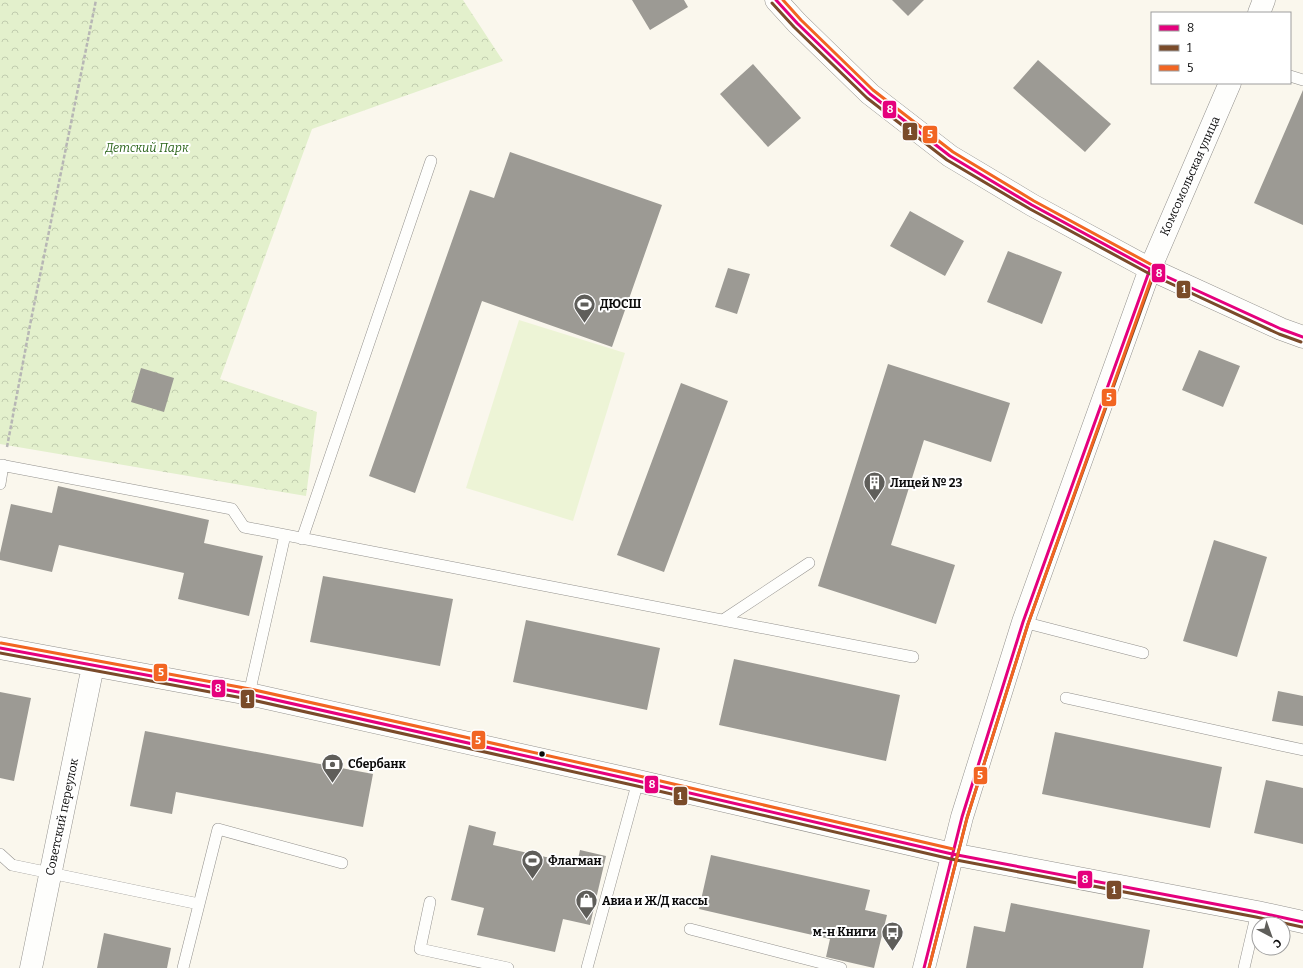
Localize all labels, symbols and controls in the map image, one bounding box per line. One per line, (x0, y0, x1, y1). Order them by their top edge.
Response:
legend (1151, 12, 1291, 84)
text: 8 (1187, 21, 1194, 35)
text: 1 (1187, 41, 1192, 55)
text: 5 (1187, 61, 1193, 75)
line badge: 8 (882, 100, 897, 119)
text: 8 (887, 103, 894, 116)
street label: Комсомольская улица (1157, 114, 1223, 238)
line badge: 1 (902, 122, 918, 141)
text: 1 (908, 125, 913, 138)
line badge: 5 (922, 125, 938, 144)
text: 5 (927, 128, 933, 141)
park label: Детский Парк (104, 141, 189, 155)
line badge: 8 (1151, 263, 1166, 283)
text: 8 (1156, 267, 1163, 280)
line badge: 1 (1176, 280, 1191, 299)
text: 1 (1182, 283, 1187, 296)
sports icon: ДЮСШ (571, 291, 597, 324)
place label: ДЮСШ (600, 297, 642, 311)
line badge: 5 (1101, 388, 1117, 407)
text: 5 (1106, 391, 1112, 404)
building icon: Лицей № 23 (861, 470, 887, 503)
place label: Лицей № 23 (890, 476, 963, 490)
line badge: 5 (153, 663, 168, 682)
text: 5 (158, 666, 164, 679)
line badge: 8 (211, 679, 226, 698)
text: 8 (215, 682, 222, 695)
line badge: 1 (240, 689, 255, 709)
text: 1 (246, 693, 251, 706)
line badge: 5 (471, 730, 486, 750)
text: 5 (475, 734, 481, 747)
unlabelled marker (537, 749, 547, 759)
bank icon: Сбербанк (320, 751, 346, 784)
street label: Советский переулок (43, 757, 81, 877)
place label: Сбербанк (348, 757, 407, 771)
line badge: 5 (973, 766, 988, 785)
text: 5 (977, 769, 983, 782)
line badge: 8 (644, 775, 659, 794)
text: 8 (649, 778, 656, 791)
line badge: 1 (673, 786, 688, 806)
text: 1 (678, 790, 683, 803)
sports icon: Флагман (520, 848, 546, 881)
place label: Флагман (548, 854, 602, 868)
line badge: 8 (1077, 870, 1093, 889)
text: 8 (1082, 873, 1089, 886)
line badge: 1 (1106, 880, 1122, 900)
text: 1 (1112, 884, 1117, 897)
shop icon: Авиа и Ж/Д кассы (574, 888, 600, 921)
place label: Авиа и Ж/Д кассы (602, 894, 708, 908)
north arrow (1251, 916, 1291, 956)
bus stop icon: м-н Книги (879, 919, 905, 952)
place label: м-н Книги (813, 925, 876, 939)
text: С (1270, 936, 1284, 950)

